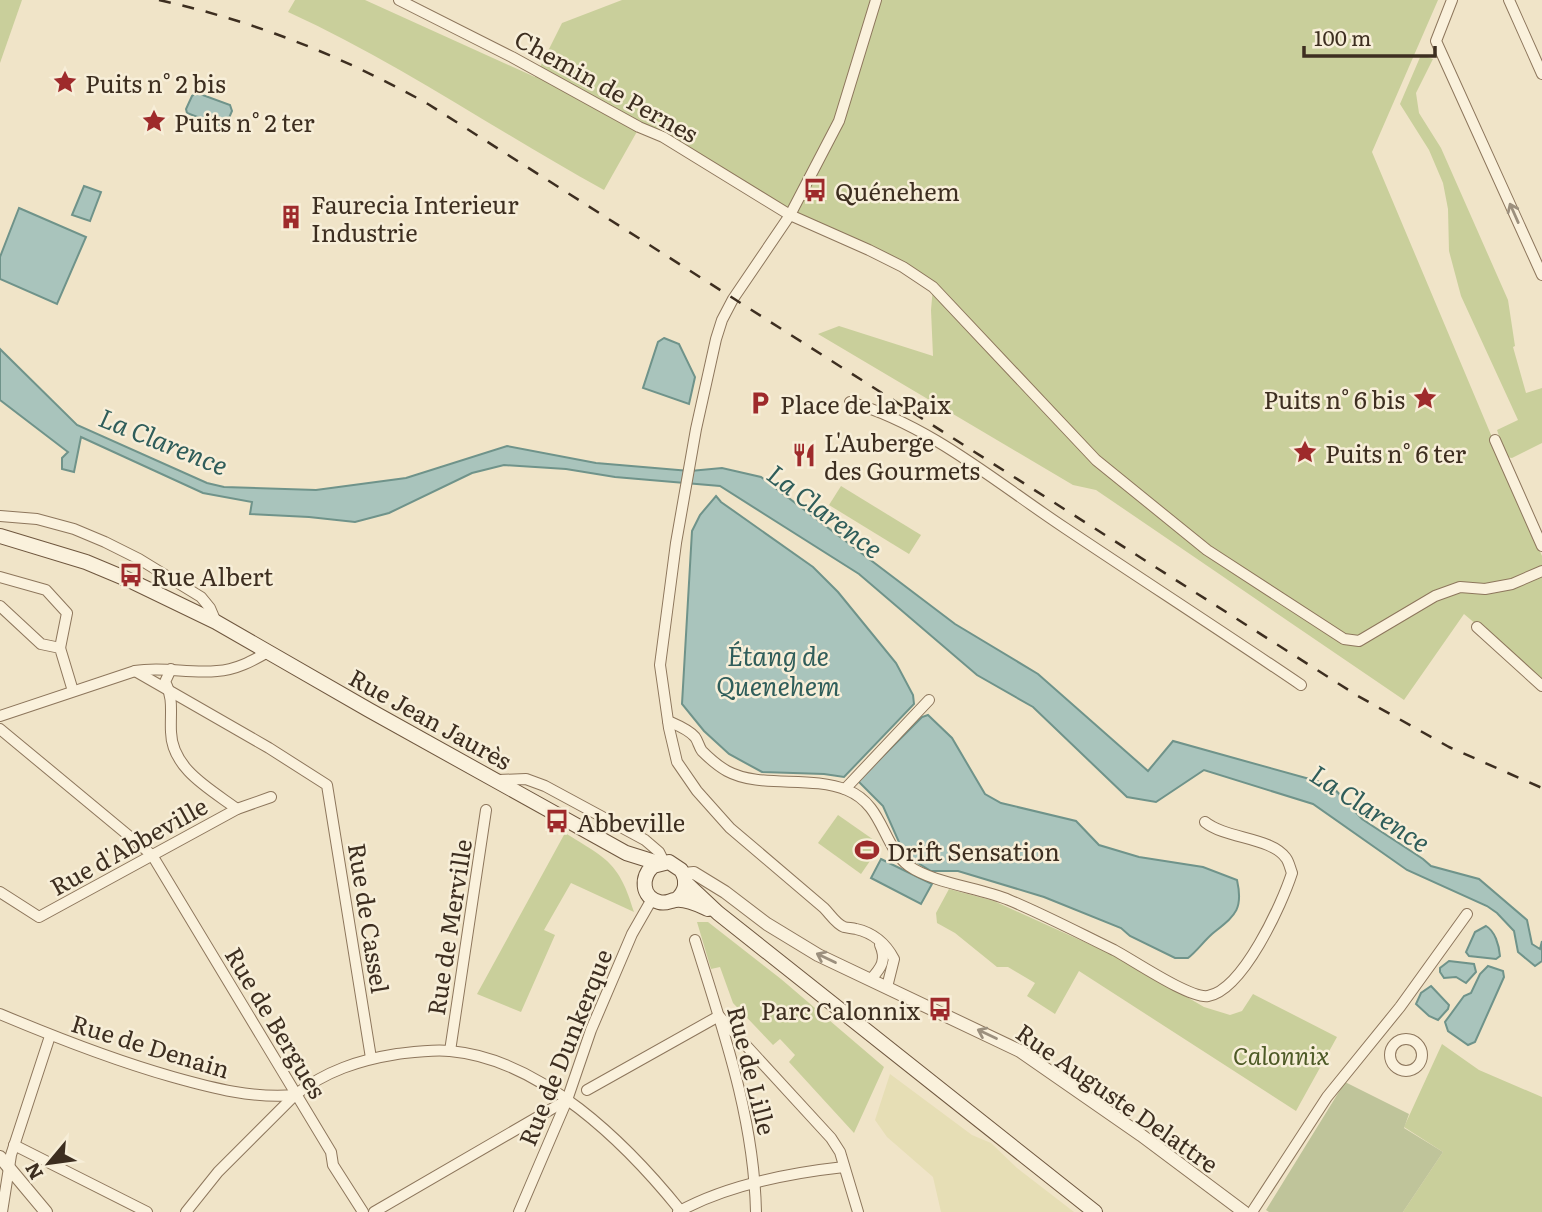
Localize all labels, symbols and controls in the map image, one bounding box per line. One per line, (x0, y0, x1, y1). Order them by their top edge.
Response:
scale bar (1304, 14, 1435, 58)
street label: Chemin de Pernes (509, 20, 705, 150)
text: 100 m (1314, 21, 1371, 52)
place label: Puits n° 2 bis (85, 65, 226, 100)
place icon: Puits n° 2 bis (51, 68, 79, 96)
place label: Puits n° 2 ter (174, 104, 315, 139)
place icon: Puits n° 2 ter (140, 107, 168, 135)
place label: Quénehem (835, 173, 960, 208)
bus stop icon: Quénehem (801, 176, 829, 204)
place label: Faurecia Interieur Industrie (311, 186, 519, 249)
building icon: Faurecia Interieur Industrie (277, 203, 305, 231)
one-way arrow (1507, 203, 1520, 224)
place label: Puits n° 6 bis (1264, 381, 1405, 416)
place icon: Puits n° 6 bis (1411, 384, 1439, 412)
place label: Place de la Paix (780, 386, 951, 421)
parking icon: Place de la Paix (746, 389, 774, 417)
water label: La Clarence (94, 396, 234, 484)
place label: L'Auberge des Gourmets (824, 424, 980, 487)
place label: Puits n° 6 ter (1325, 435, 1467, 470)
place icon: Puits n° 6 ter (1291, 438, 1319, 466)
restaurant icon: L'Auberge des Gourmets (790, 441, 818, 469)
water label: La Clarence (760, 453, 892, 567)
place label: Rue Albert (151, 558, 274, 593)
bus stop icon: Rue Albert (117, 561, 145, 589)
water label: Étang de Quenehem (716, 635, 840, 704)
street label: Rue Jean Jaurès (343, 659, 519, 777)
water label: La Clarence (1303, 754, 1439, 860)
street label: Rue d'Abbeville (43, 787, 213, 903)
place label: Abbeville (577, 804, 685, 839)
bus stop icon: Abbeville (543, 807, 571, 835)
place label: Drift Sensation (887, 833, 1060, 868)
street label: Rue de Merville (417, 836, 479, 1018)
sports icon: Drift Sensation (853, 836, 881, 864)
street label: Rue de Cassel (341, 840, 399, 996)
street label: Rue de Bergues (218, 939, 336, 1105)
street label: Rue de Dunkerque (509, 943, 619, 1151)
one-way arrow (816, 950, 836, 964)
place label: Parc Calonnix (761, 992, 920, 1027)
bus stop icon: Parc Calonnix (926, 995, 954, 1023)
street label: Rue de Lille (720, 1002, 786, 1138)
street label: Rue de Denain (68, 1004, 235, 1086)
street label: Rue Auguste Delattre (1010, 1014, 1226, 1180)
one-way arrow (977, 1026, 998, 1040)
park label: Calonnix (1233, 1037, 1329, 1072)
north arrow (14, 1128, 84, 1198)
text: N (17, 1158, 49, 1185)

